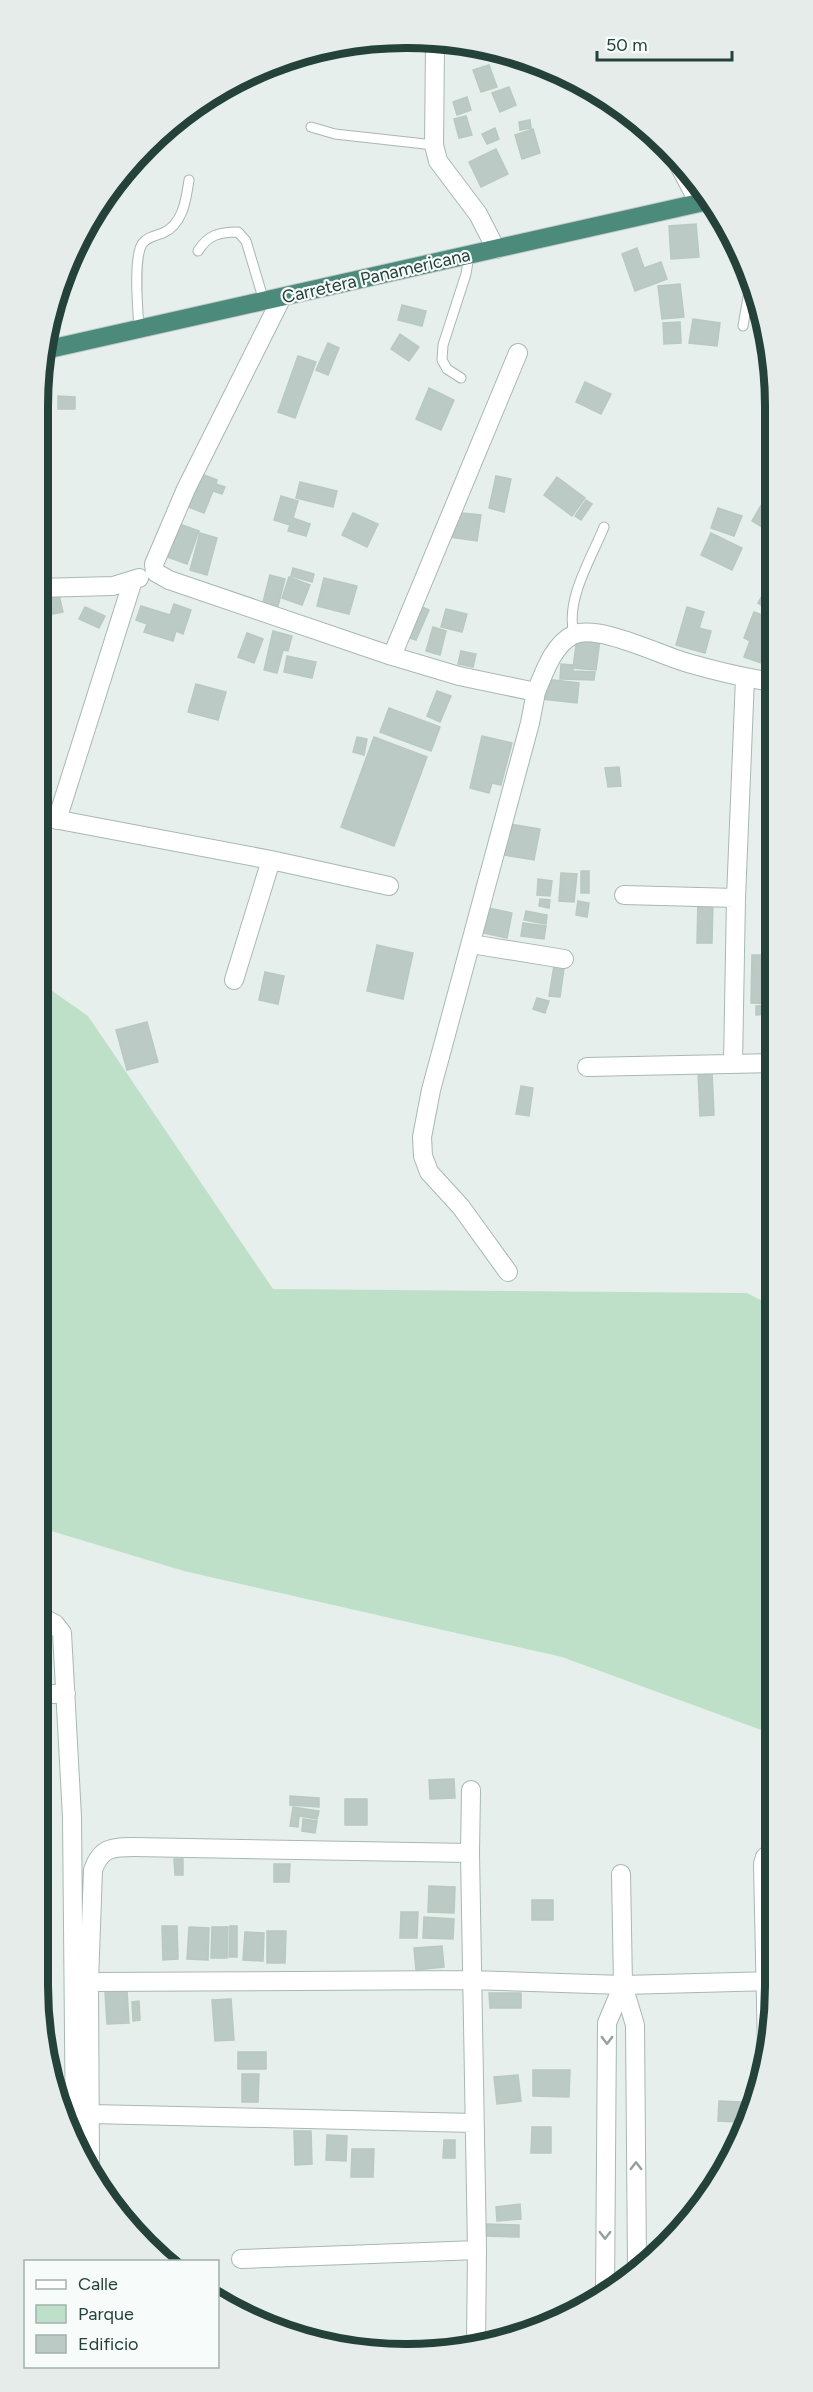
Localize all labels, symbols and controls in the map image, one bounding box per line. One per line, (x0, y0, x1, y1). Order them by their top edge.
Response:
scale bar (597, 24, 732, 62)
text: 50 m (606, 34, 648, 56)
street label: Carretera Panamericana (280, 244, 472, 308)
one-way arrow (601, 2035, 613, 2044)
one-way arrow (630, 2162, 642, 2171)
one-way arrow (599, 2230, 611, 2239)
legend (24, 2260, 219, 2368)
text: Calle (78, 2273, 118, 2295)
text: Parque (78, 2303, 134, 2325)
text: Edificio (78, 2333, 139, 2355)

